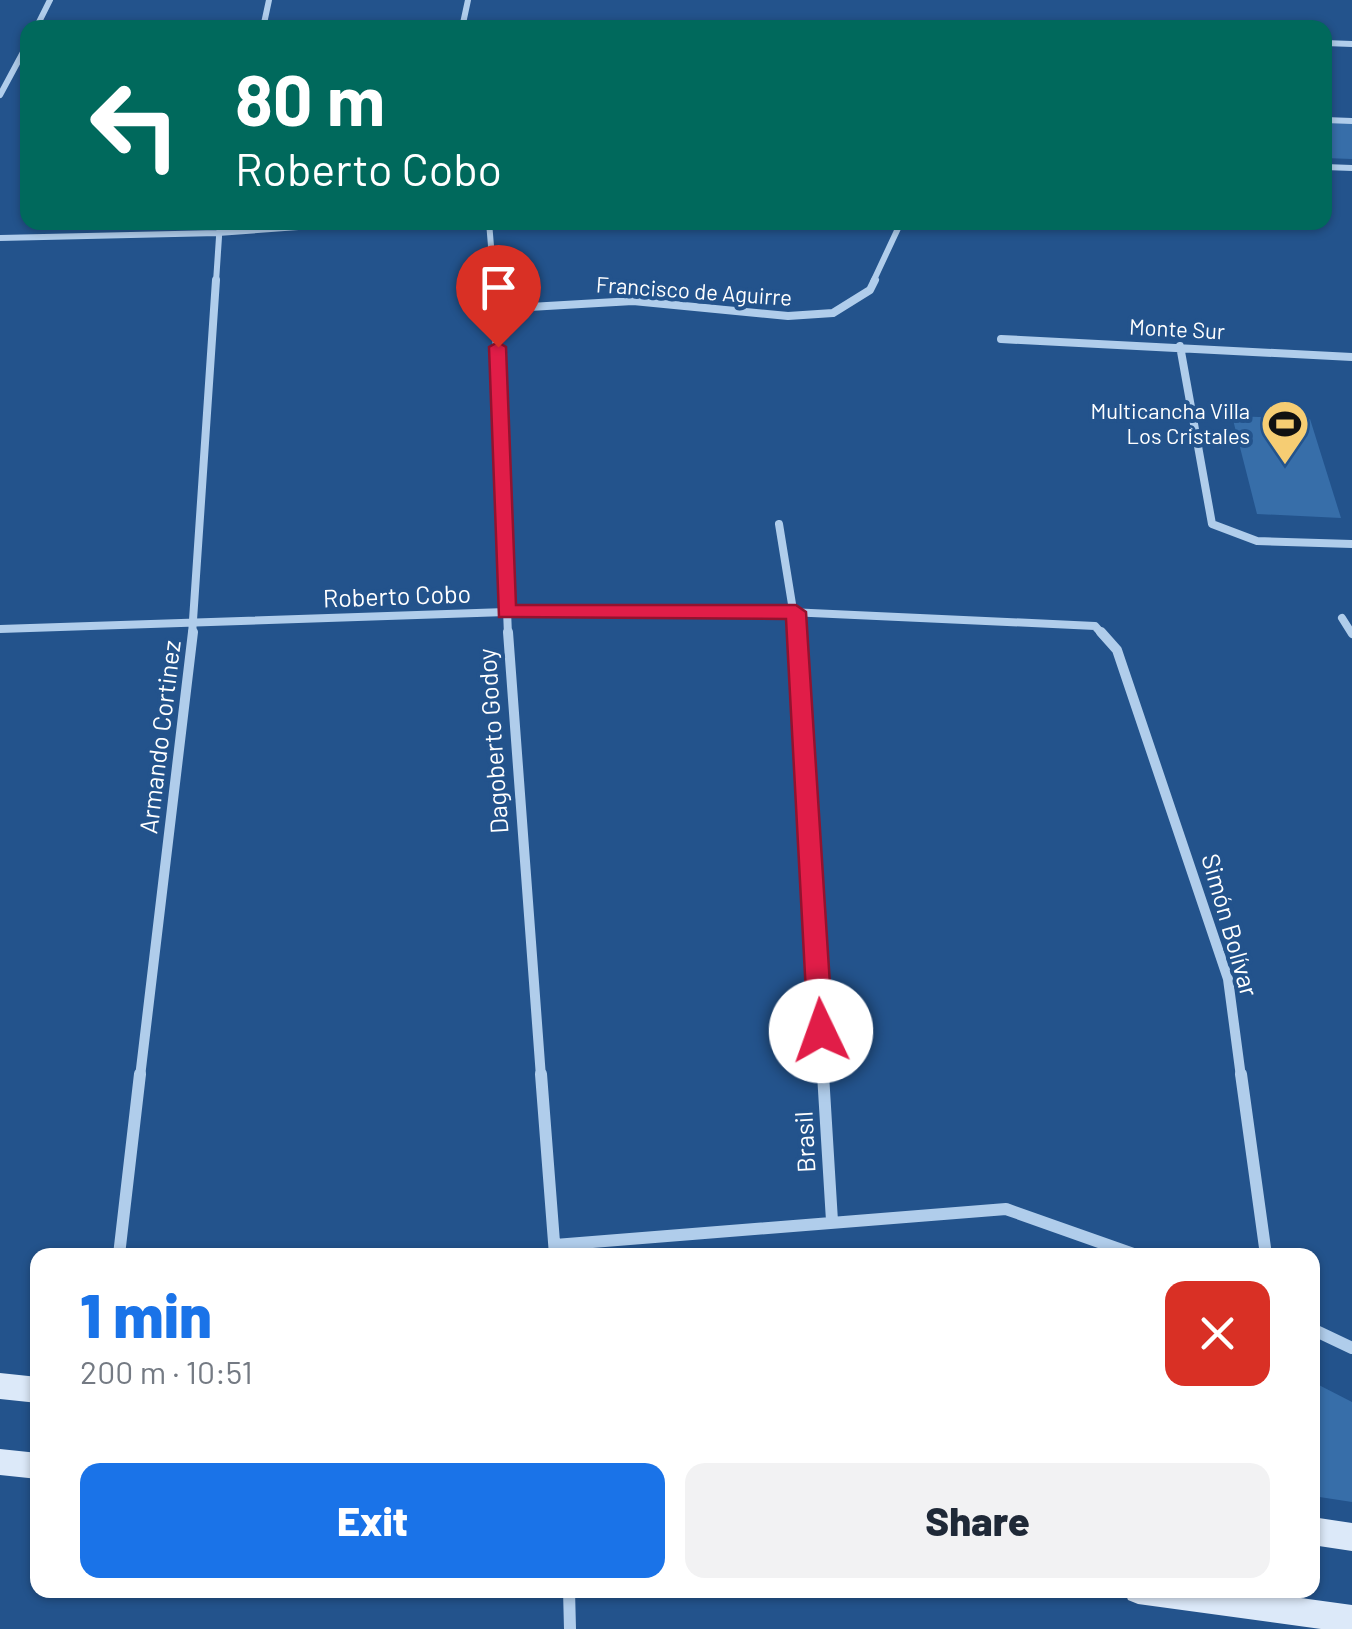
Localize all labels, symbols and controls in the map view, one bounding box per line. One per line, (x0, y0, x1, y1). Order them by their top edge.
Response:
text: 80 m (235, 56, 385, 140)
icon: left (70, 60, 200, 190)
text: Roberto Cobo (235, 141, 502, 195)
pin (456, 245, 541, 348)
icon: arrive (471, 260, 526, 315)
street label: Francisco de Aguirre (595, 270, 793, 310)
street label: Monte Sur (1128, 313, 1226, 343)
place label: Multicancha Villa Los Cristales (1091, 397, 1250, 448)
sports icon: Multicancha Villa Los Cristales (1259, 398, 1311, 466)
street label: Roberto Cobo (322, 577, 472, 613)
street label: Armando Cortinez (132, 638, 186, 835)
street label: Dagoberto Godoy (471, 647, 513, 835)
street label: Simón Bolívar (1196, 850, 1266, 1000)
position arrow (769, 979, 873, 1083)
street label: Brasil (787, 1110, 821, 1174)
text: 1 min (80, 1278, 212, 1350)
button: close (1165, 1281, 1270, 1386)
text: 200 m · 10:51 (80, 1352, 253, 1390)
button: Exit (80, 1463, 665, 1578)
button: Share (685, 1463, 1270, 1578)

